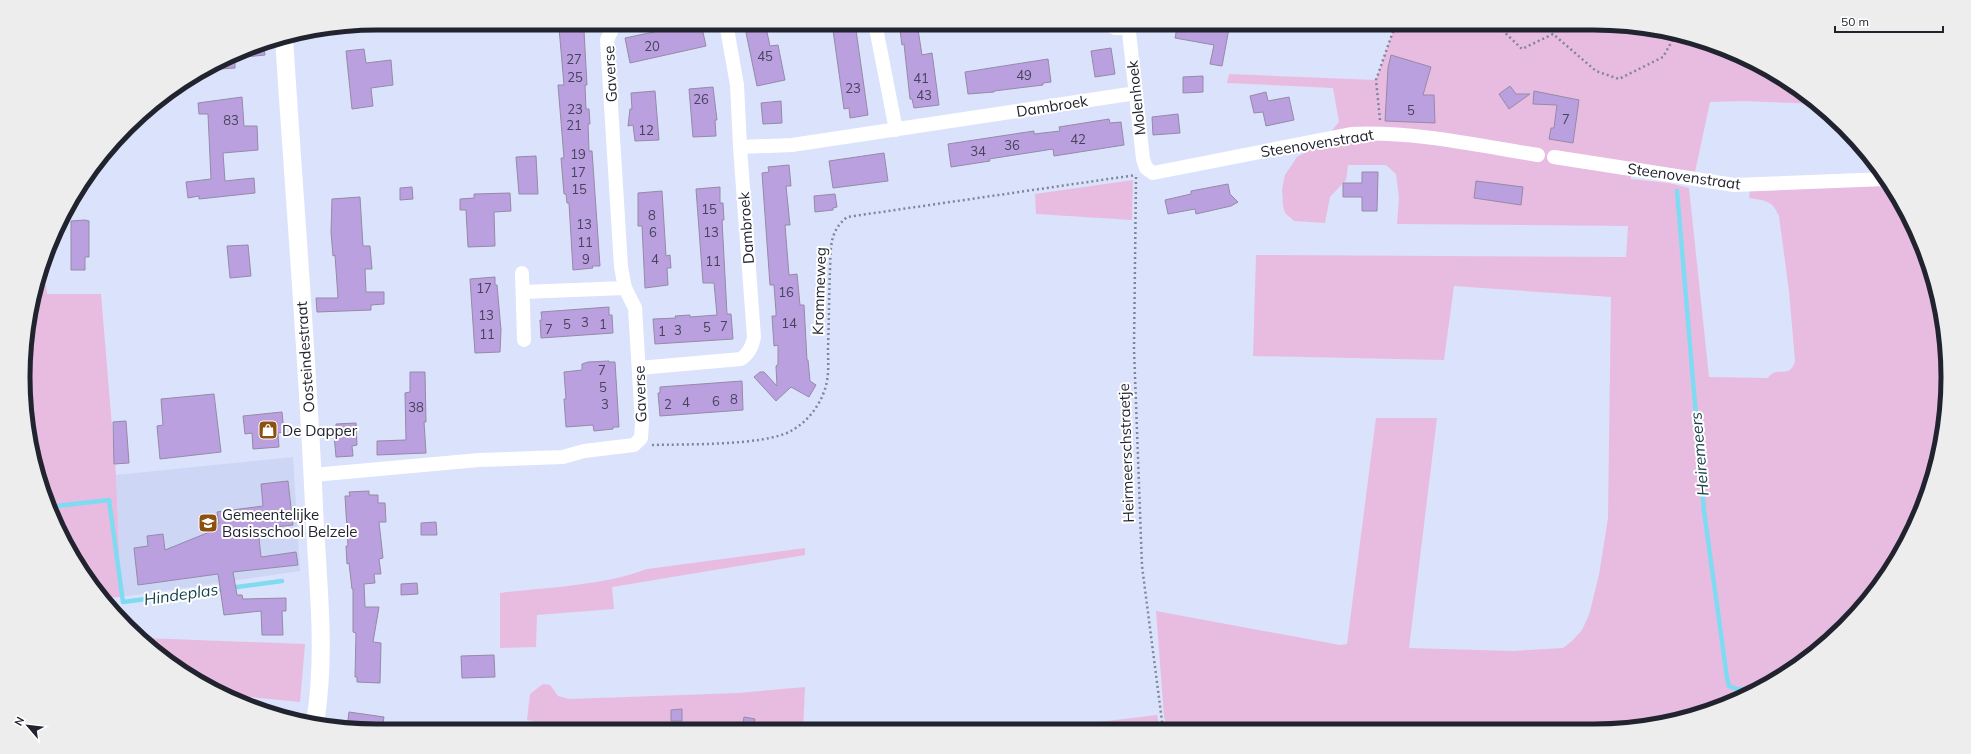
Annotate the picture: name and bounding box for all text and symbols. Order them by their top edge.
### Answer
scale bar [1835,8,1943,34]
text: 50 m [1841,14,1869,29]
house number: 20 [644,38,660,54]
street label: Gaverse [599,45,621,103]
house number: 45 [757,48,773,64]
house number: 27 [566,51,582,67]
street label: Molenhoek [1123,59,1149,136]
house number: 49 [1016,67,1032,83]
house number: 25 [567,69,583,85]
house number: 41 [913,70,929,86]
house number: 23 [845,80,861,96]
house number: 43 [916,87,932,103]
house number: 26 [693,91,709,107]
street label: Dambroek [1015,91,1089,121]
house number: 23 [567,101,583,117]
house number: 5 [1407,102,1415,118]
house number: 7 [1562,111,1570,127]
house number: 83 [223,112,239,128]
house number: 21 [566,117,582,133]
house number: 12 [638,122,654,138]
street label: Steenovenstraat [1259,125,1375,161]
house number: 42 [1070,131,1086,147]
house number: 36 [1004,137,1020,153]
house number: 34 [970,143,986,159]
house number: 19 [570,146,586,162]
street label: Steenovenstraat [1626,159,1742,193]
house number: 17 [570,164,586,180]
house number: 15 [571,181,587,197]
street label: Dambroek [734,191,758,265]
house number: 15 [701,201,717,217]
house number: 8 [648,207,656,223]
house number: 13 [576,216,592,232]
house number: 6 [649,224,657,240]
house number: 13 [703,224,719,240]
house number: 11 [577,234,593,250]
street label: Krommeweg [808,247,830,335]
house number: 9 [582,251,590,267]
house number: 4 [651,251,659,267]
house number: 11 [705,253,721,269]
house number: 17 [476,280,492,296]
house number: 16 [778,284,794,300]
street label: Oosteindestraat [292,301,318,413]
house number: 13 [478,307,494,323]
house number: 3 [581,314,589,330]
house number: 14 [781,315,797,331]
house number: 5 [563,316,571,332]
house number: 1 [599,316,607,332]
house number: 7 [720,318,728,334]
house number: 5 [703,319,711,335]
house number: 7 [545,321,553,337]
house number: 3 [674,322,682,338]
house number: 1 [658,323,666,339]
house number: 11 [479,326,495,342]
house number: 7 [598,362,606,378]
street label: Gaverse [630,365,650,423]
house number: 5 [599,379,607,395]
street label: Heirmeerschstraetje [1114,383,1138,523]
house number: 8 [730,391,738,407]
house number: 6 [712,393,720,409]
house number: 4 [682,394,690,410]
house number: 3 [601,396,609,412]
house number: 2 [664,396,672,412]
house number: 38 [408,399,424,415]
water label: Heiremeers [1685,411,1713,497]
shop icon: De Dapper [257,419,279,441]
place label: De Dapper [282,421,358,440]
place label: Gemeentelijke Basisschool Belzele [222,505,357,541]
school or university icon: Gemeentelijke Basisschool Belzele [197,512,219,534]
water label: Hindeplas [143,579,219,609]
north arrow [8,706,48,746]
text: N [11,714,27,728]

